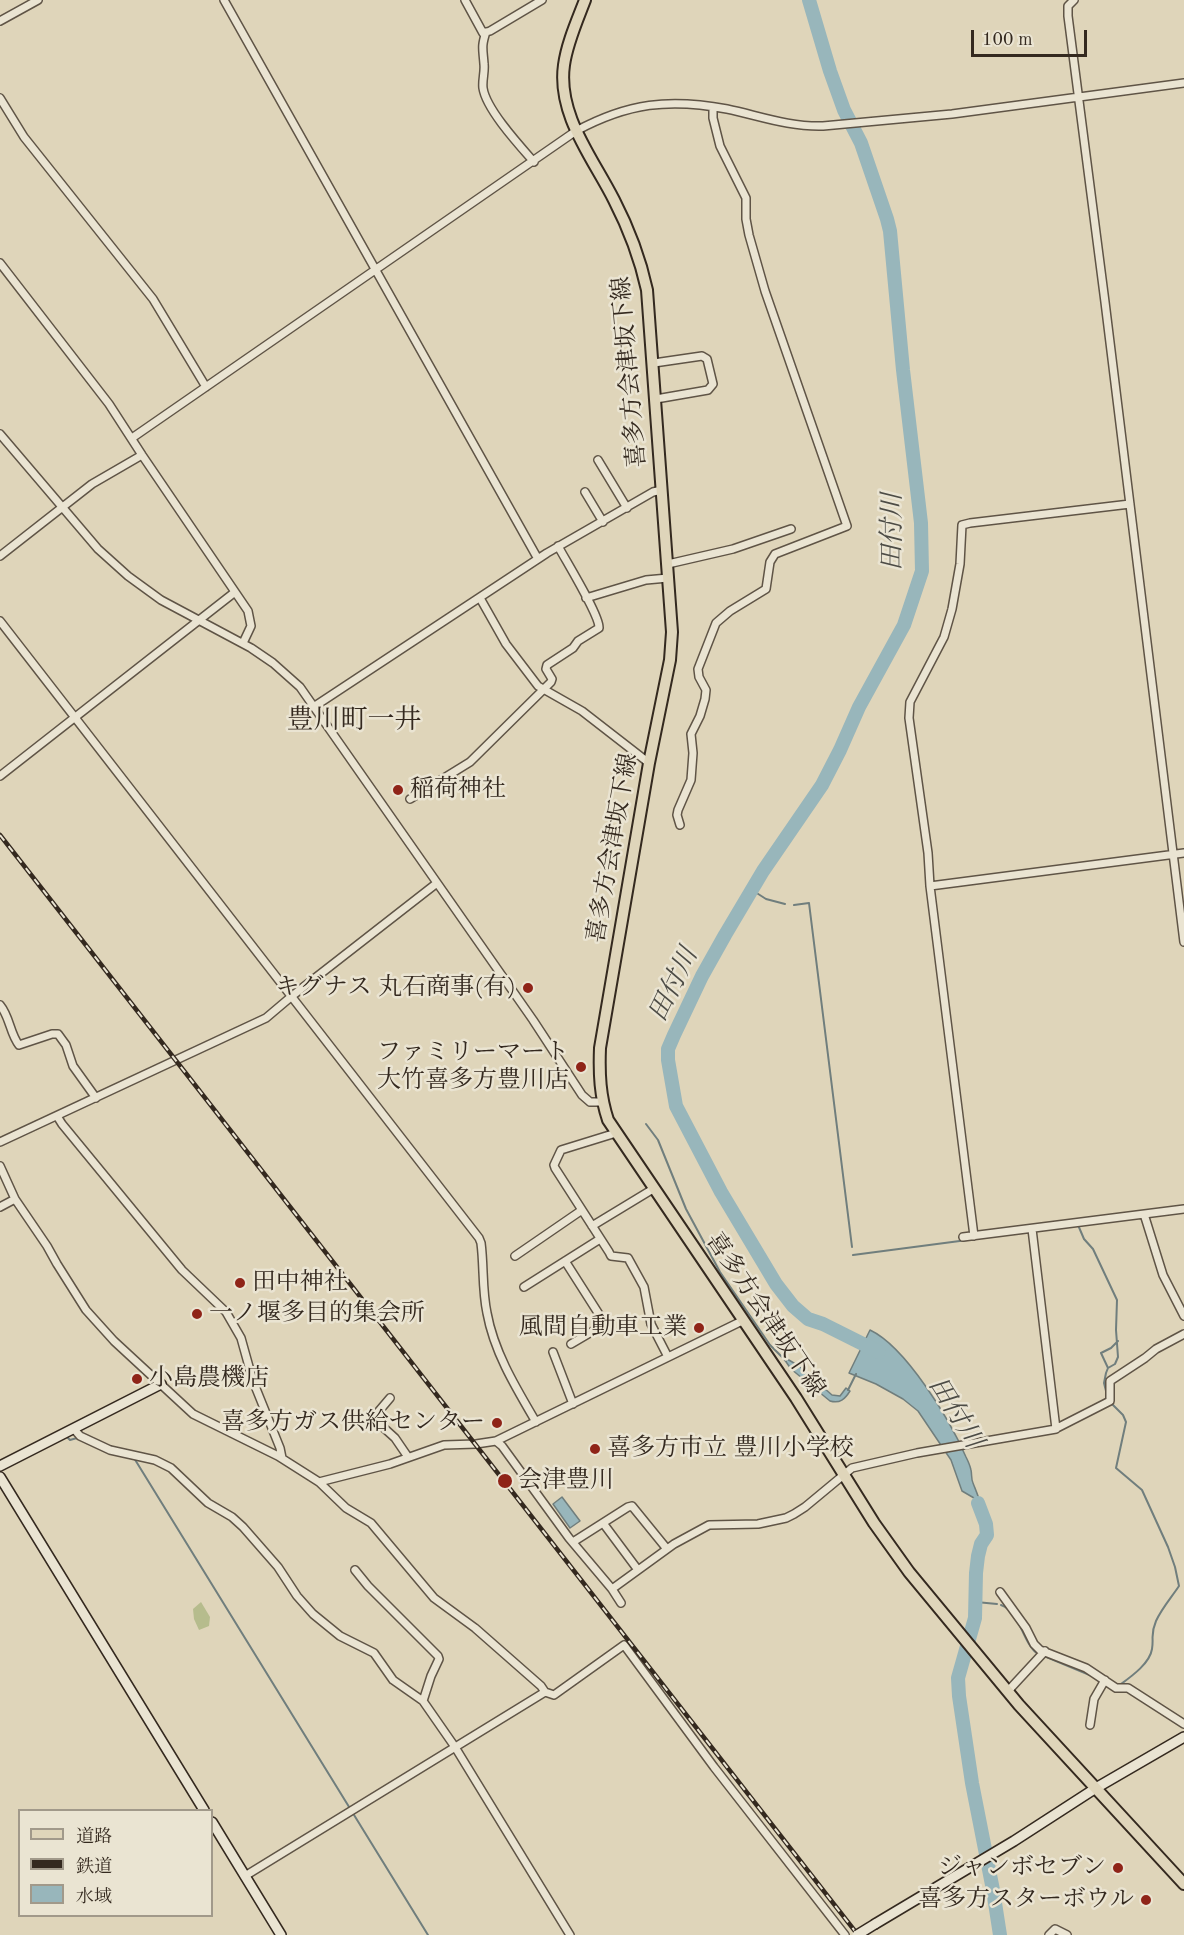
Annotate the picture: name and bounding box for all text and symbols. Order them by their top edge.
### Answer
scale bar [974,18,1090,56]
text: 100 m [982,31,1033,49]
street label: 喜多方会津坂下線 [607,275,653,469]
water label: 田付川 [877,493,909,571]
district label: 豊川町一井 [287,705,421,737]
street label: 喜多方会津坂下線 [582,751,644,945]
place label: 稲荷神社 [410,776,506,804]
marker: 稲荷神社 [391,783,405,797]
water label: 田付川 [643,943,705,1027]
place label: キグナス 丸石商事(有) [276,974,516,1002]
marker: キグナス 丸石商事(有) [521,981,535,995]
place label: ファミリーマート 大竹喜多方豊川店 [377,1039,569,1095]
marker: ファミリーマート 大竹喜多方豊川店 [574,1060,588,1074]
street label: 喜多方会津坂下線 [699,1227,831,1403]
place label: 田中神社 [252,1269,348,1297]
marker: 田中神社 [233,1276,247,1290]
place label: 一ノ堰多目的集会所 [209,1300,425,1328]
marker: 一ノ堰多目的集会所 [190,1307,204,1321]
place label: 風間自動車工業 [519,1314,687,1342]
marker: 風間自動車工業 [692,1321,706,1335]
place label: 小島農機店 [149,1365,269,1393]
marker: 小島農機店 [130,1372,144,1386]
water label: 田付川 [921,1372,989,1454]
place label: 喜多方ガス供給センター [221,1409,485,1437]
marker: 喜多方ガス供給センター [490,1416,504,1430]
place label: 喜多方市立 豊川小学校 [607,1435,854,1463]
marker: 喜多方市立 豊川小学校 [588,1442,602,1456]
place label: 会津豊川 [518,1467,614,1495]
marker: 会津豊川 [496,1472,514,1490]
legend [18,1809,213,1917]
text: 道路 [76,1828,112,1846]
place label: ジャンボセブン [938,1854,1106,1882]
text: 鉄道 [76,1858,112,1876]
marker: ジャンボセブン [1111,1861,1125,1875]
place label: 喜多方スターボウル [918,1886,1134,1914]
text: 水域 [76,1888,112,1906]
marker: 喜多方スターボウル [1139,1893,1153,1907]

